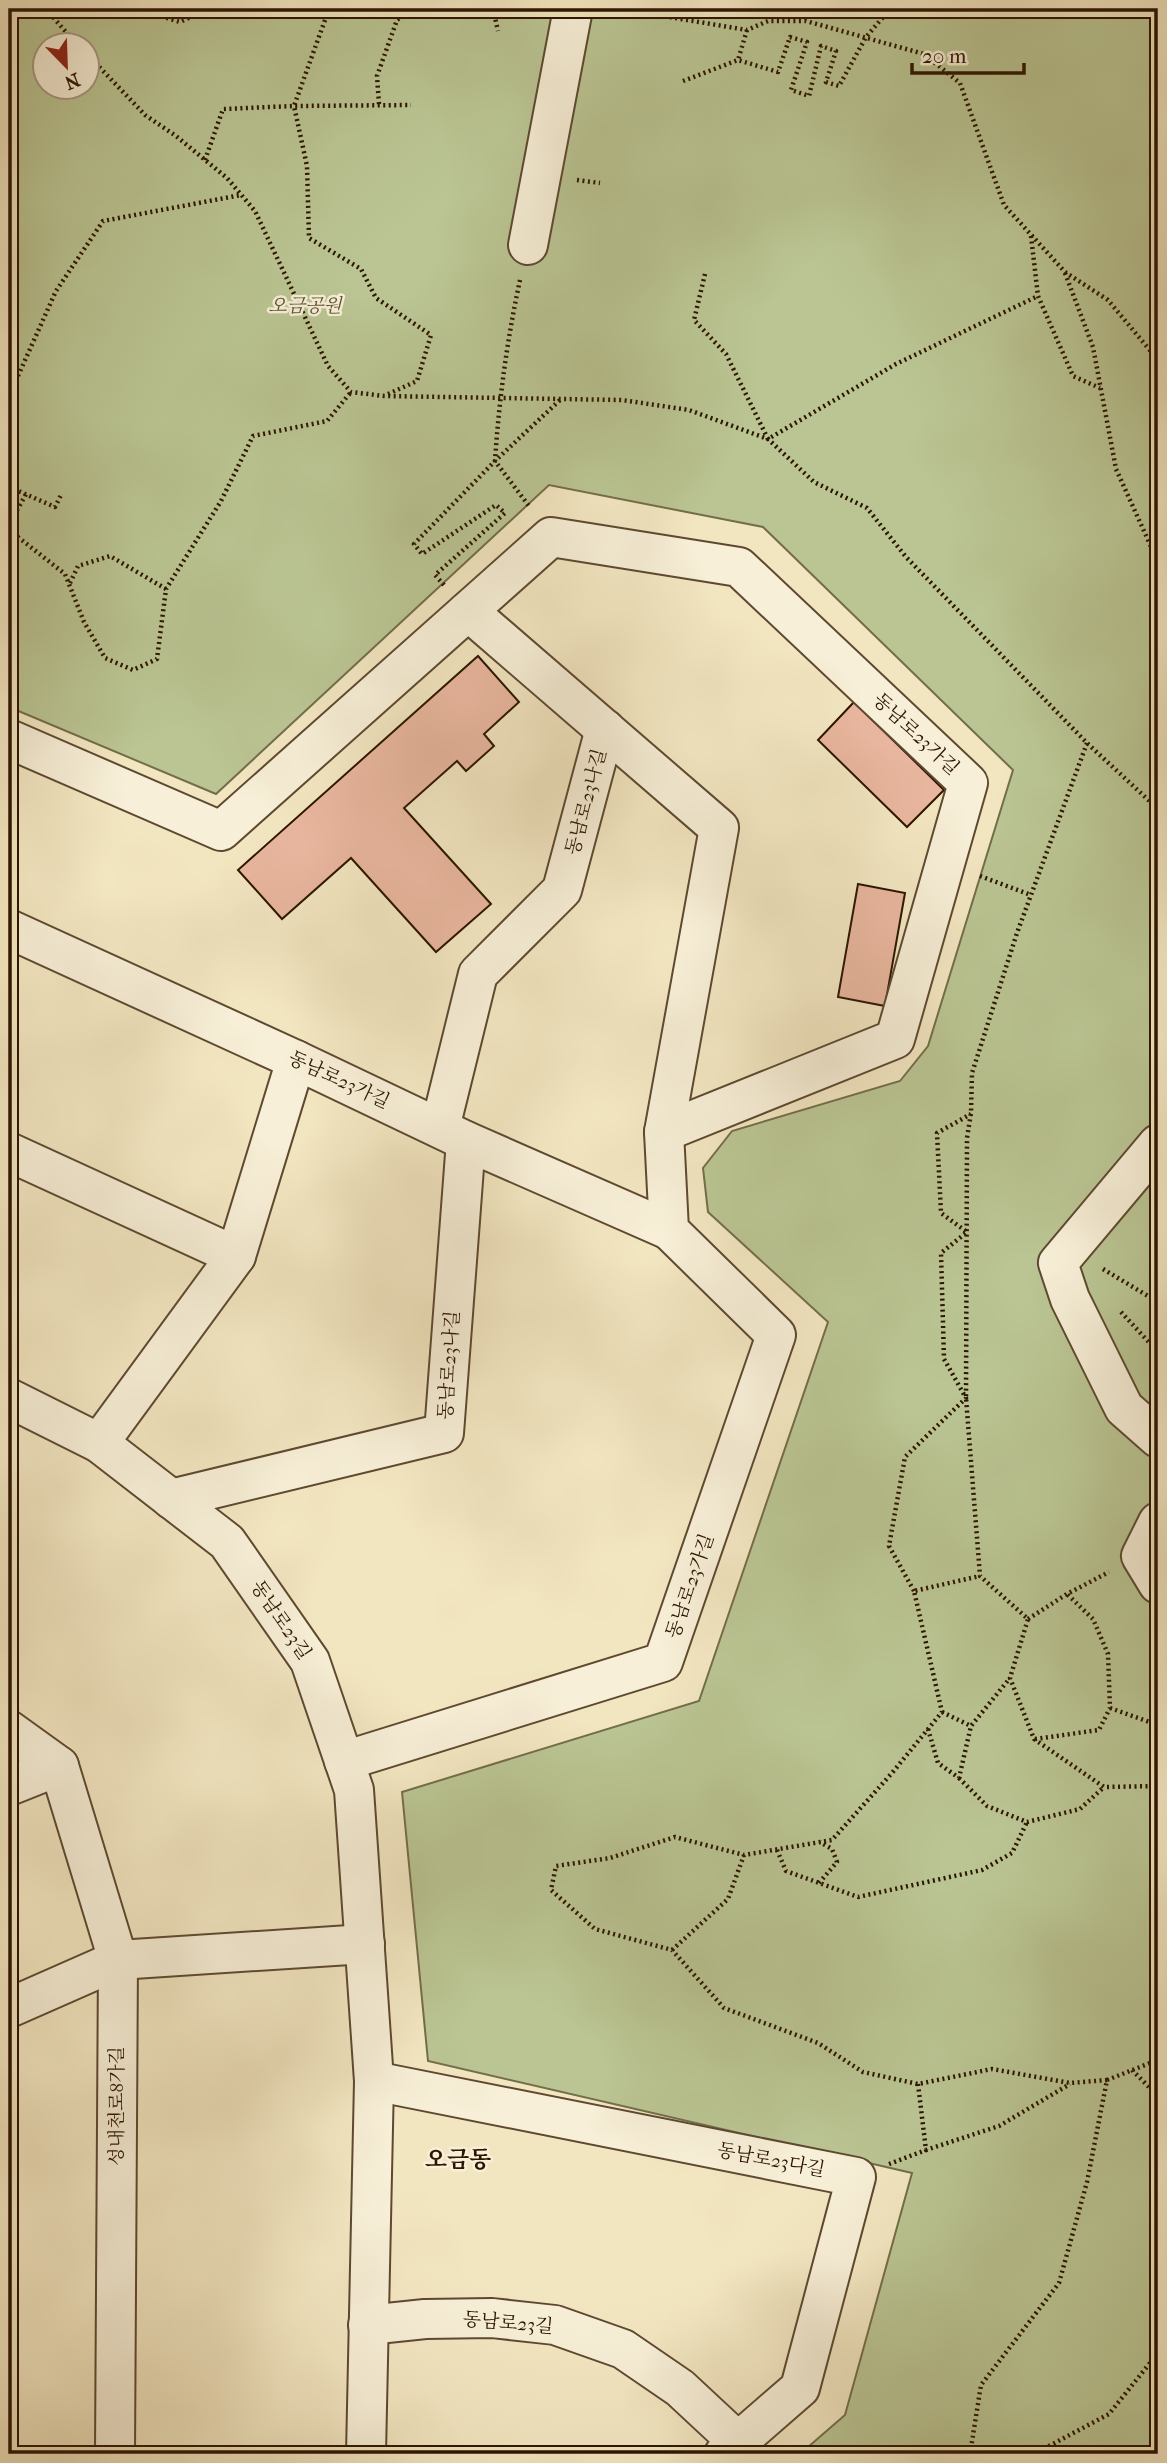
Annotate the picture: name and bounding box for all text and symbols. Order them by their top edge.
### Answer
north arrow [32,32,102,102]
scale bar [912,32,1024,76]
text: 20 m [922,44,967,68]
text: N [61,68,83,94]
park label: 오금공원 [268,295,343,317]
street label: 동남로23가길 [869,689,963,779]
street label: 동남로23나길 [561,746,611,858]
street label: 동남로23가길 [285,1047,393,1113]
street label: 동남로23나길 [434,1310,464,1420]
street label: 동남로23가길 [662,1531,718,1641]
street label: 동남로23길 [246,1576,316,1664]
street label: 성내천로8가길 [106,2046,128,2166]
street label: 동남로23다길 [715,2139,827,2181]
district label: 오금동 [425,2146,491,2173]
street label: 동남로23길 [462,2308,554,2338]

